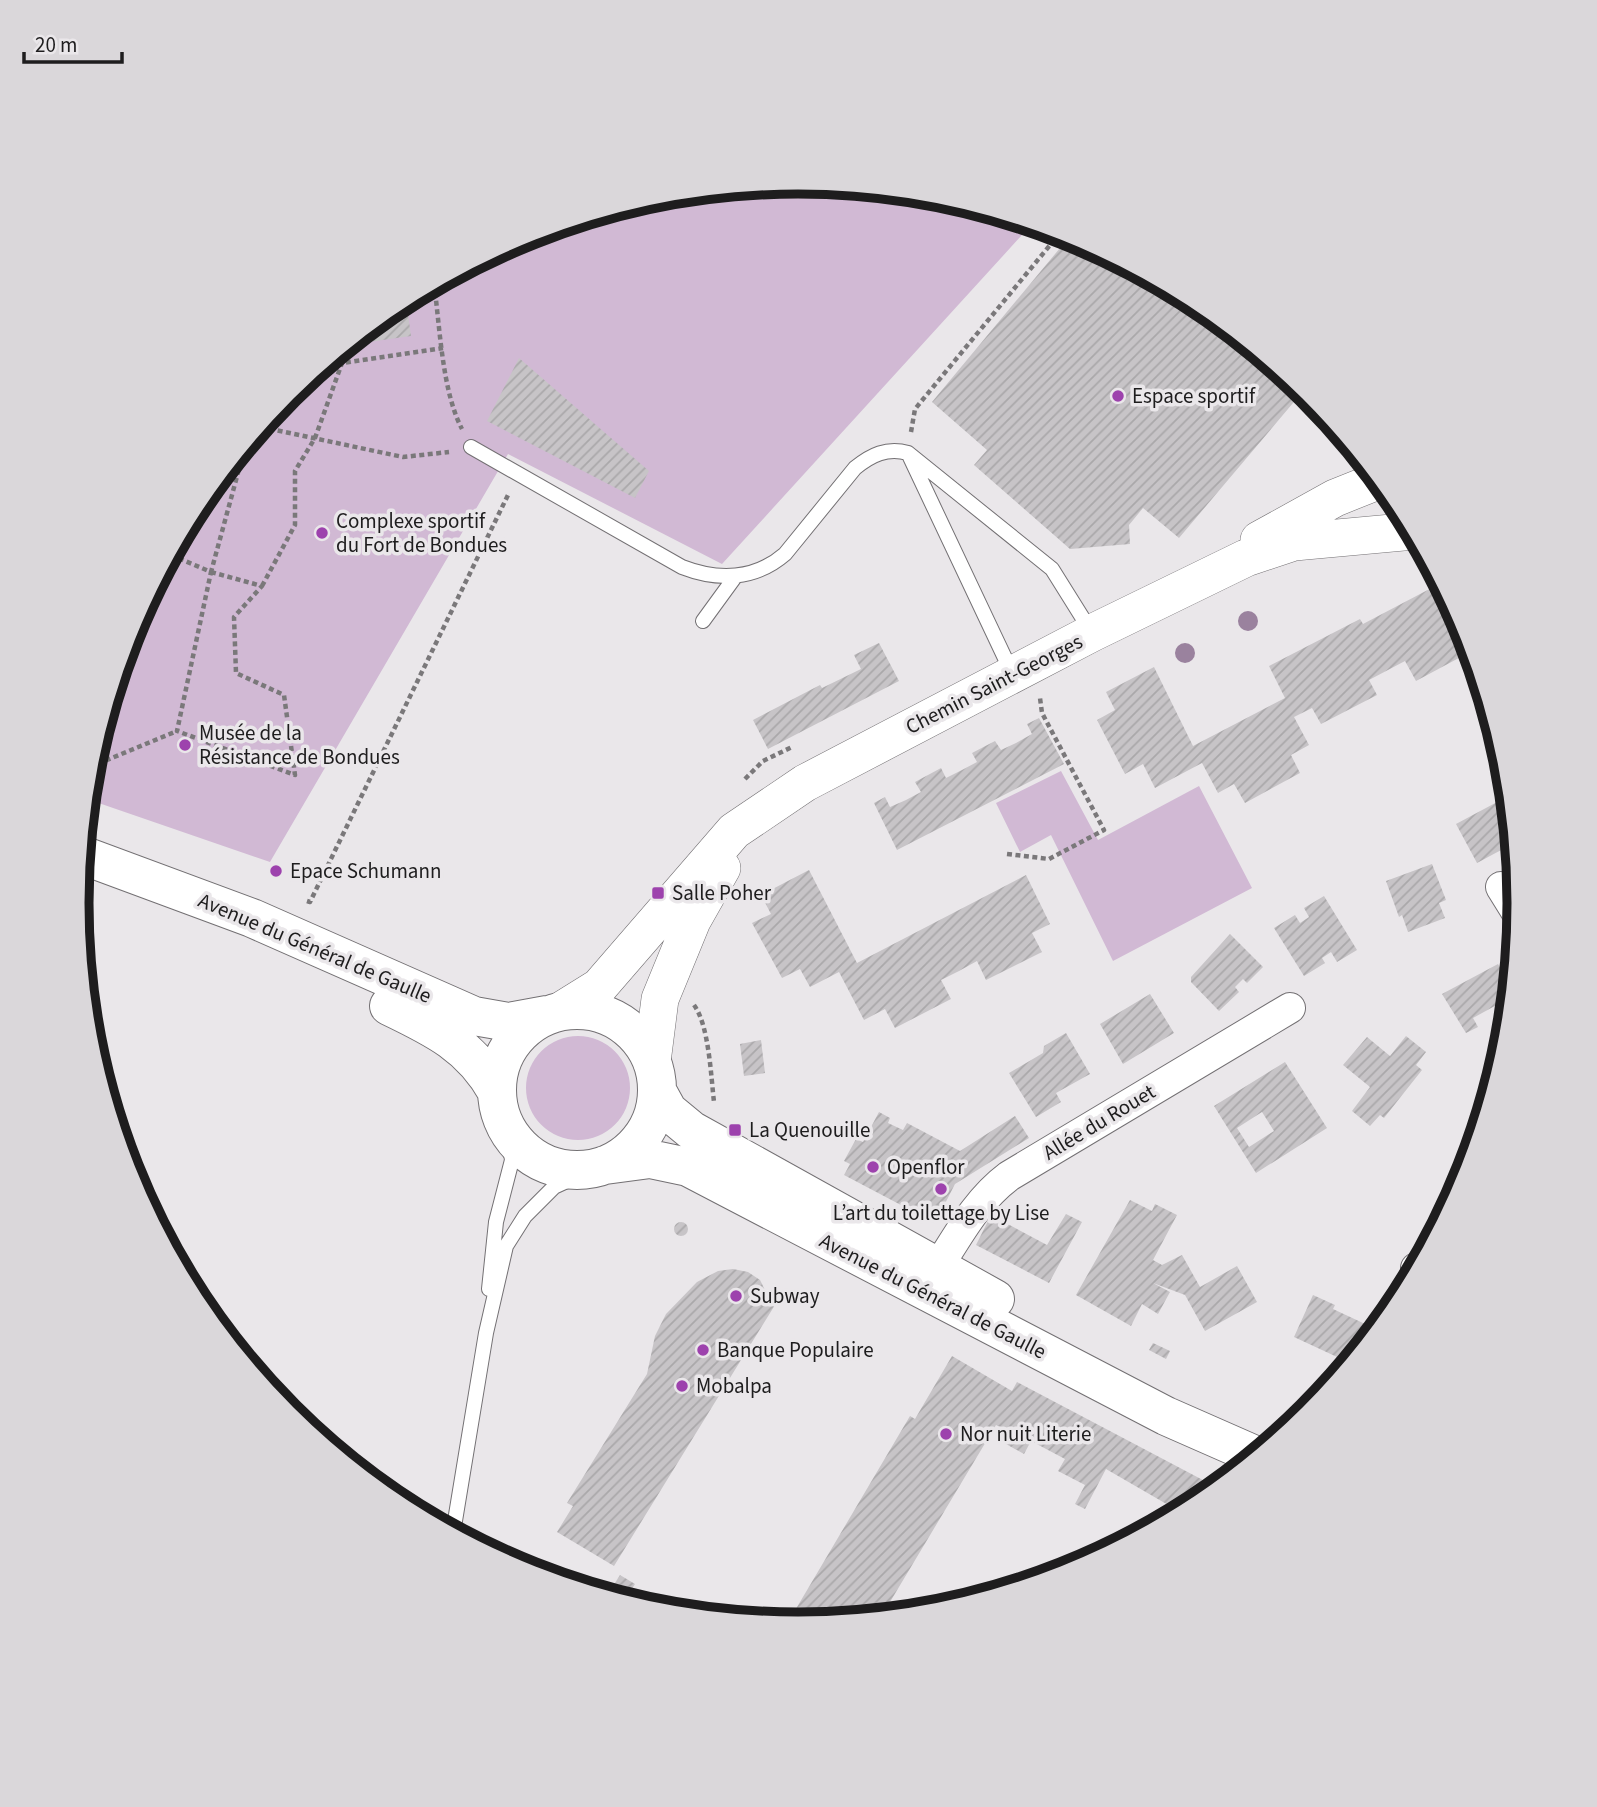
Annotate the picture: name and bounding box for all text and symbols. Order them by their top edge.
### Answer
scale bar [24,21,122,65]
text: 20 m [35,30,77,60]
place label: Espace sportif [1132,381,1256,411]
marker: Espace sportif [1110,388,1126,404]
place label: Complexe sportif du Fort de Bondues [336,506,507,560]
marker: Complexe sportif du Fort de Bondues [314,525,330,541]
street label: Chemin Saint-Georges [900,626,1088,742]
place label: Musée de la Résistance de Bondues [199,718,400,772]
marker: Musée de la Résistance de Bondues [177,737,193,753]
place label: Epace Schumann [290,856,441,886]
marker: Epace Schumann [268,863,284,879]
place label: Salle Poher [672,878,772,908]
street label: Avenue du Général de Gaulle [194,885,436,1011]
marker: Salle Poher [650,885,666,901]
street label: Allée du Rouet [1037,1077,1161,1167]
place label: La Quenouille [749,1115,870,1145]
marker: La Quenouille [727,1122,743,1138]
place label: Openflor [887,1152,965,1182]
marker: Openflor [865,1159,881,1175]
marker: L’art du toilettage by Lise [933,1181,949,1197]
place label: L’art du toilettage by Lise [833,1198,1049,1228]
street label: Avenue du Général de Gaulle [814,1226,1052,1366]
place label: Subway [750,1281,820,1311]
marker: Subway [728,1288,744,1304]
place label: Banque Populaire [717,1335,874,1365]
marker: Banque Populaire [695,1342,711,1358]
place label: Mobalpa [696,1371,772,1401]
marker: Mobalpa [674,1378,690,1394]
place label: Nor nuit Literie [960,1419,1091,1449]
marker: Nor nuit Literie [938,1426,954,1442]

